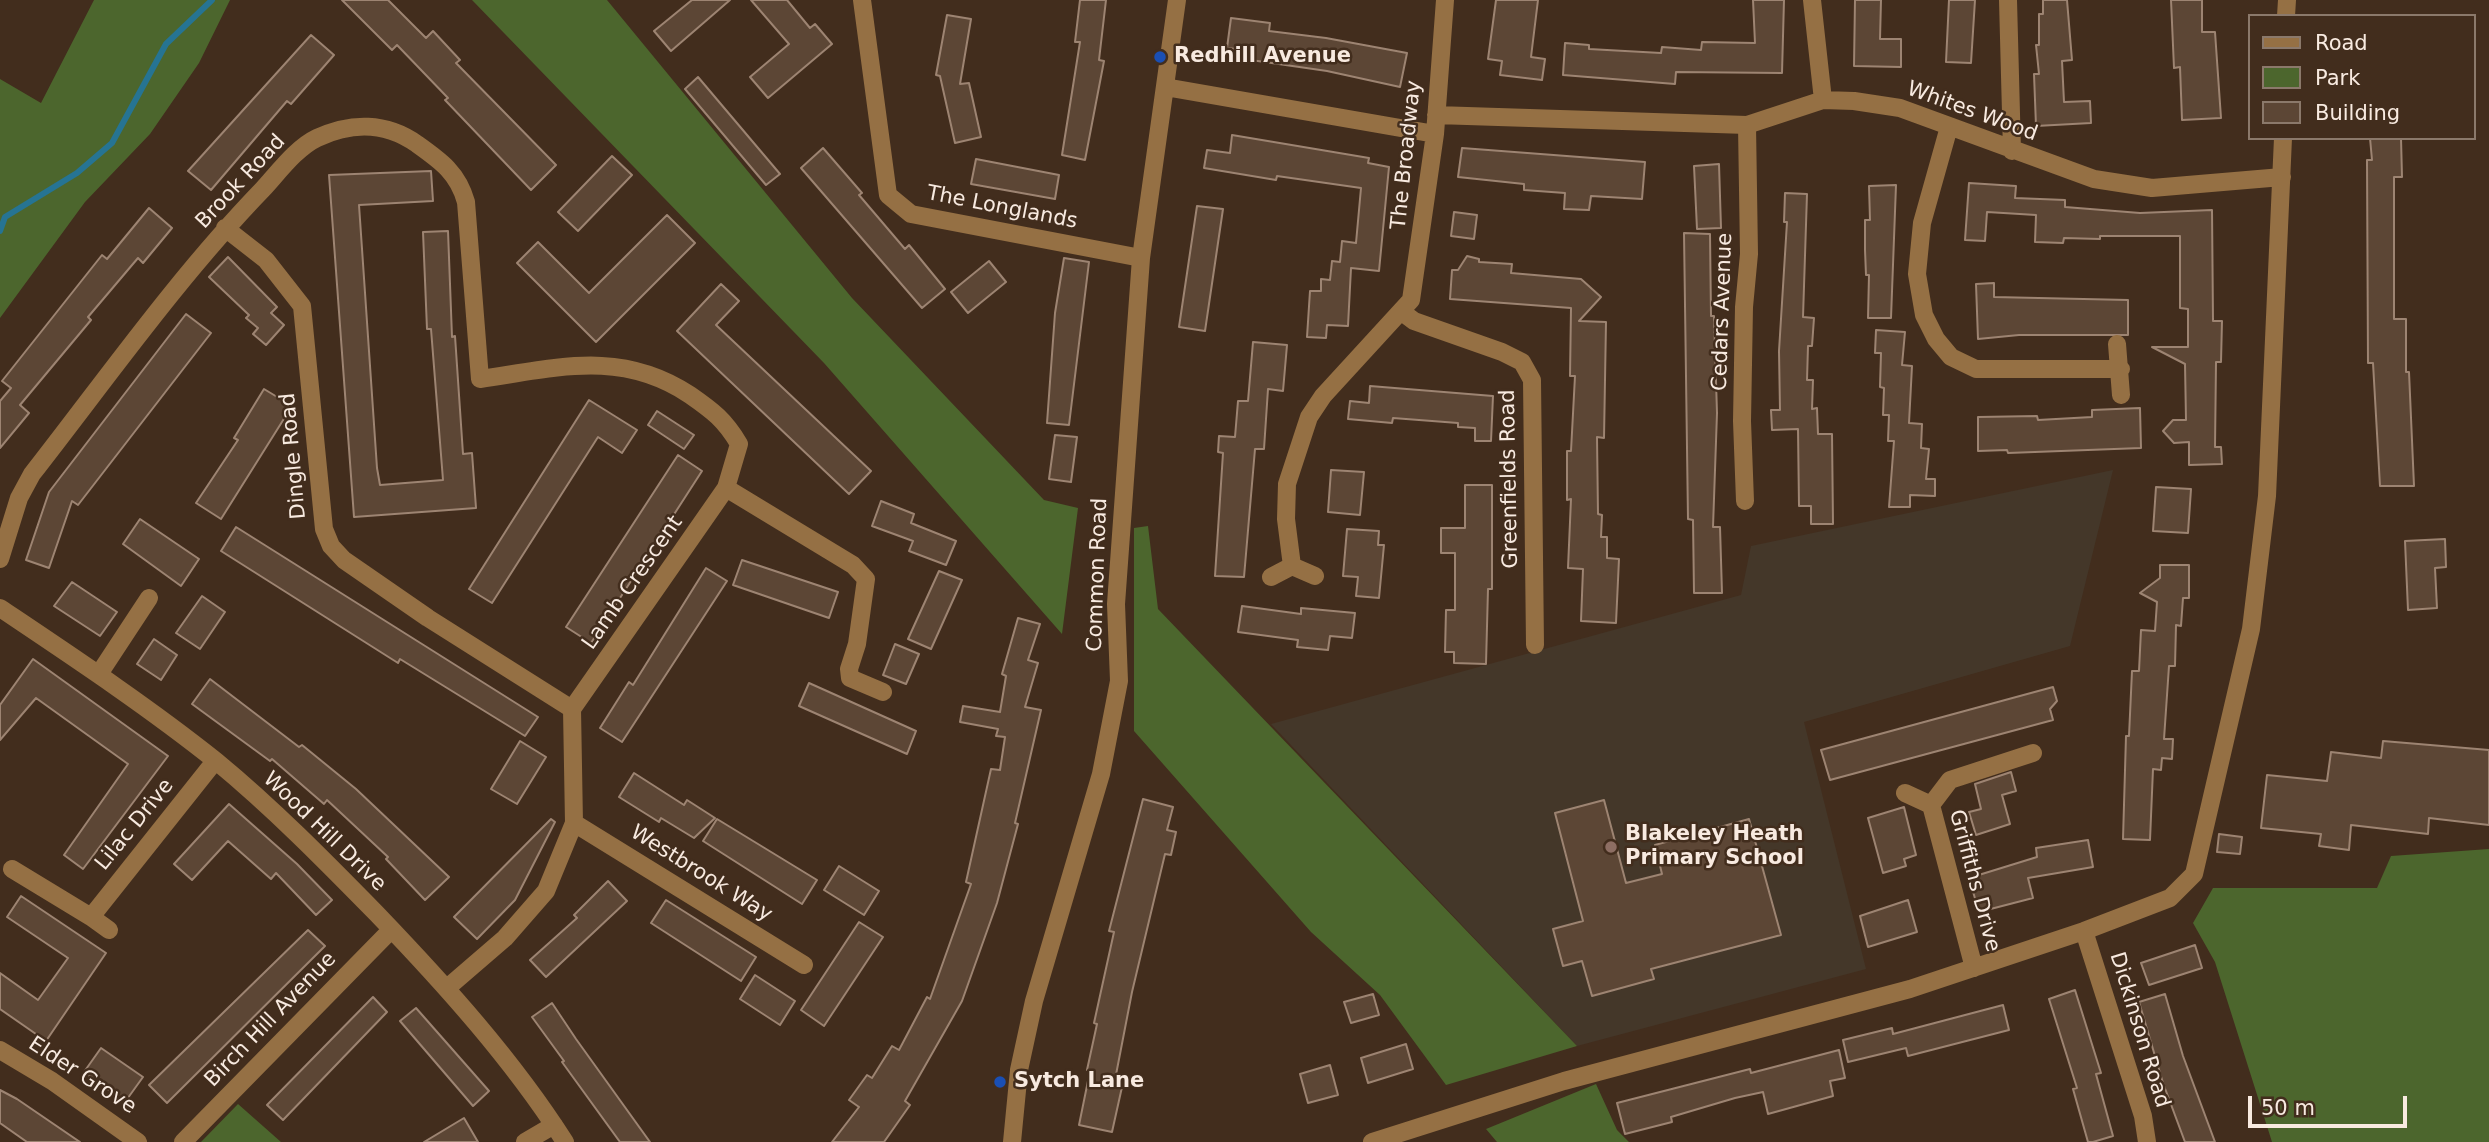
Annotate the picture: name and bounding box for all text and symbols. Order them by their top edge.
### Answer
legend [2248,14,2475,140]
text: Road [2315,31,2368,55]
place label: Redhill Avenue [1174,44,1351,70]
marker: Redhill Avenue [1152,49,1168,65]
text: Park [2315,66,2360,90]
street label: Whites Wood [1903,77,2041,147]
street label: The Broadway [1387,79,1427,231]
text: Building [2315,101,2400,125]
street label: Brook Road [191,130,291,234]
street label: The Longlands [925,181,1079,235]
street label: Cedars Avenue [1708,233,1738,391]
street label: Greenfields Road [1496,389,1524,569]
street label: Dingle Road [276,392,312,520]
street label: Common Road [1083,498,1113,652]
street label: Lamb Crescent [577,511,689,655]
street label: Wood Hill Drive [257,767,391,897]
street label: Lilac Drive [90,774,180,876]
street label: Griffiths Drive [1943,807,2005,955]
street label: Westbrook Way [625,820,777,928]
place label: Blakeley Heath Primary School [1625,822,1804,872]
marker: Blakeley Heath Primary School [1603,839,1619,855]
street label: Birch Hill Avenue [200,947,342,1093]
street label: Dickinson Road [2103,949,2175,1111]
street label: Elder Grove [23,1032,141,1120]
place label: Sytch Lane [1014,1069,1144,1095]
marker: Sytch Lane [992,1074,1008,1090]
scale bar [2251,1082,2410,1126]
text: 50 m [2261,1096,2315,1120]

